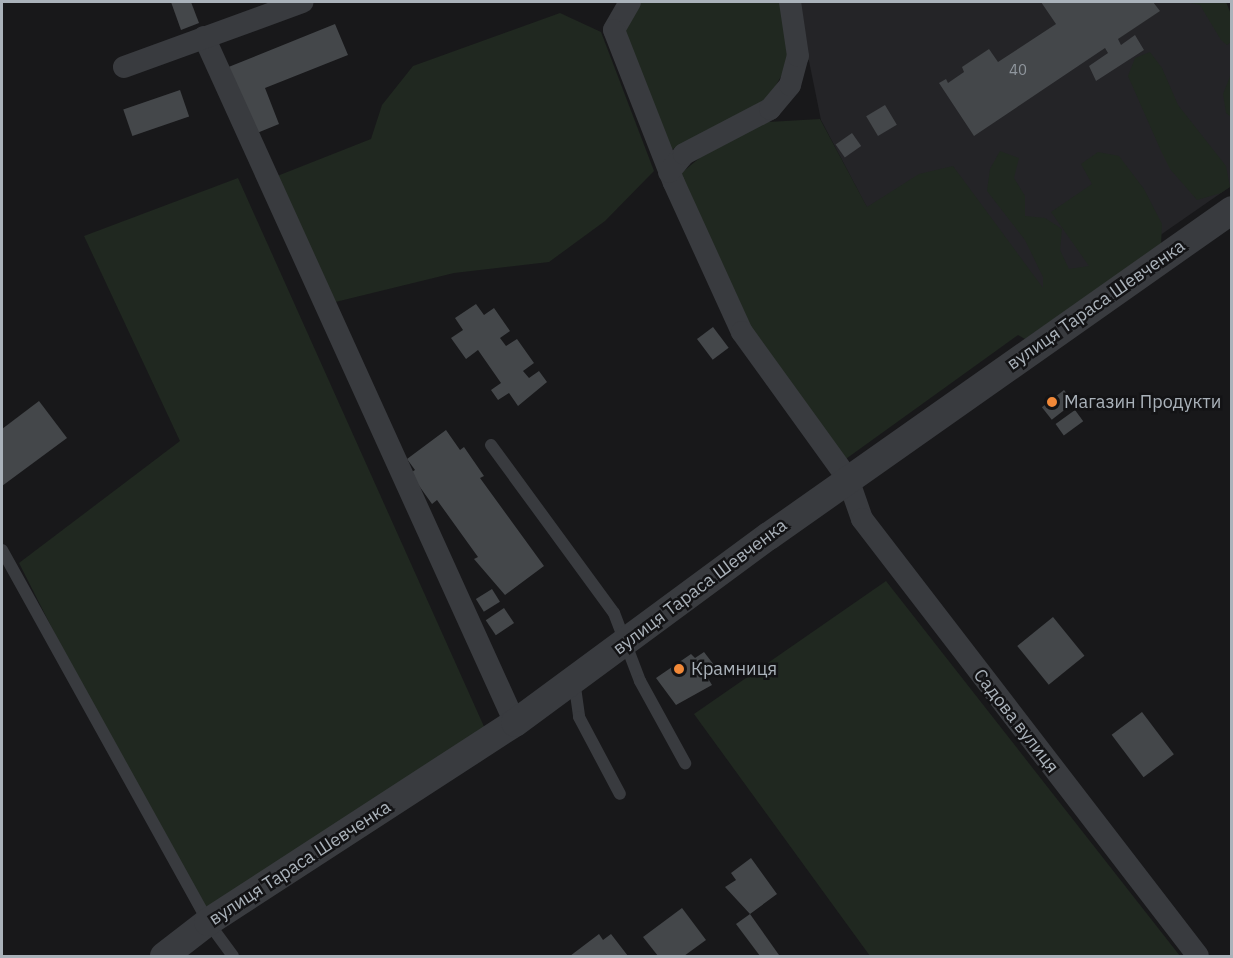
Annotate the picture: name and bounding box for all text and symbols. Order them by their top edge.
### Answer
house number: 40 [1009,61,1027,79]
street label: вулиця Тараса Шевченка [1003,235,1189,375]
place label: Магазин Продукти [1064,391,1221,413]
marker: Магазин Продукти [1045,395,1059,409]
street label: вулиця Тараса Шевченка [609,515,791,659]
place label: Крамниця [691,658,777,680]
marker: Крамниця [672,662,686,676]
street label: Садова вулиця [969,665,1063,777]
street label: вулиця Тараса Шевченка [205,796,395,930]

